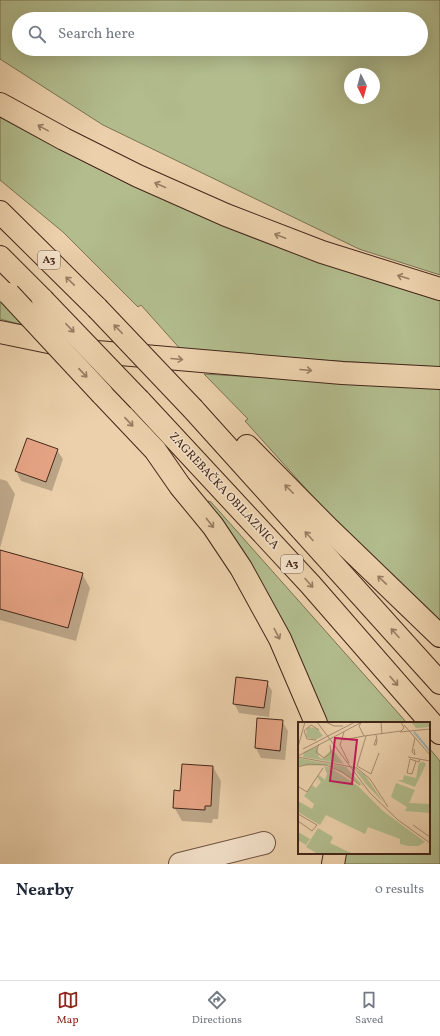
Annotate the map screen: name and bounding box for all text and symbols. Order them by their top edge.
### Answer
search box [12,12,428,56]
icon: search [26,23,48,45]
text: Search here [58,24,135,45]
north arrow [344,68,380,104]
one-way arrow [38,123,50,131]
one-way arrow [154,181,166,189]
one-way arrow [274,231,286,239]
road number: A3 [38,251,60,269]
one-way arrow [396,273,409,280]
one-way arrow [65,276,75,286]
one-way arrow [65,323,75,333]
one-way arrow [114,325,123,335]
one-way arrow [170,355,183,362]
one-way arrow [299,366,312,373]
one-way arrow [79,368,88,378]
one-way arrow [124,417,134,427]
street label: ZAGREBAČKA OBILAZNICA [165,428,284,553]
one-way arrow [284,484,294,494]
one-way arrow [206,518,215,529]
one-way arrow [304,531,313,541]
road number: A3 [281,555,303,573]
one-way arrow [377,575,387,585]
one-way arrow [304,577,313,588]
one-way arrow [391,627,400,638]
one-way arrow [274,628,282,640]
one-way arrow [389,675,398,686]
inset map [298,722,430,854]
text: Nearby [16,879,74,902]
text: 0 results [375,881,424,899]
tab: Map [57,989,79,1028]
tab: Directions [192,989,242,1028]
tab: Saved [355,989,383,1028]

